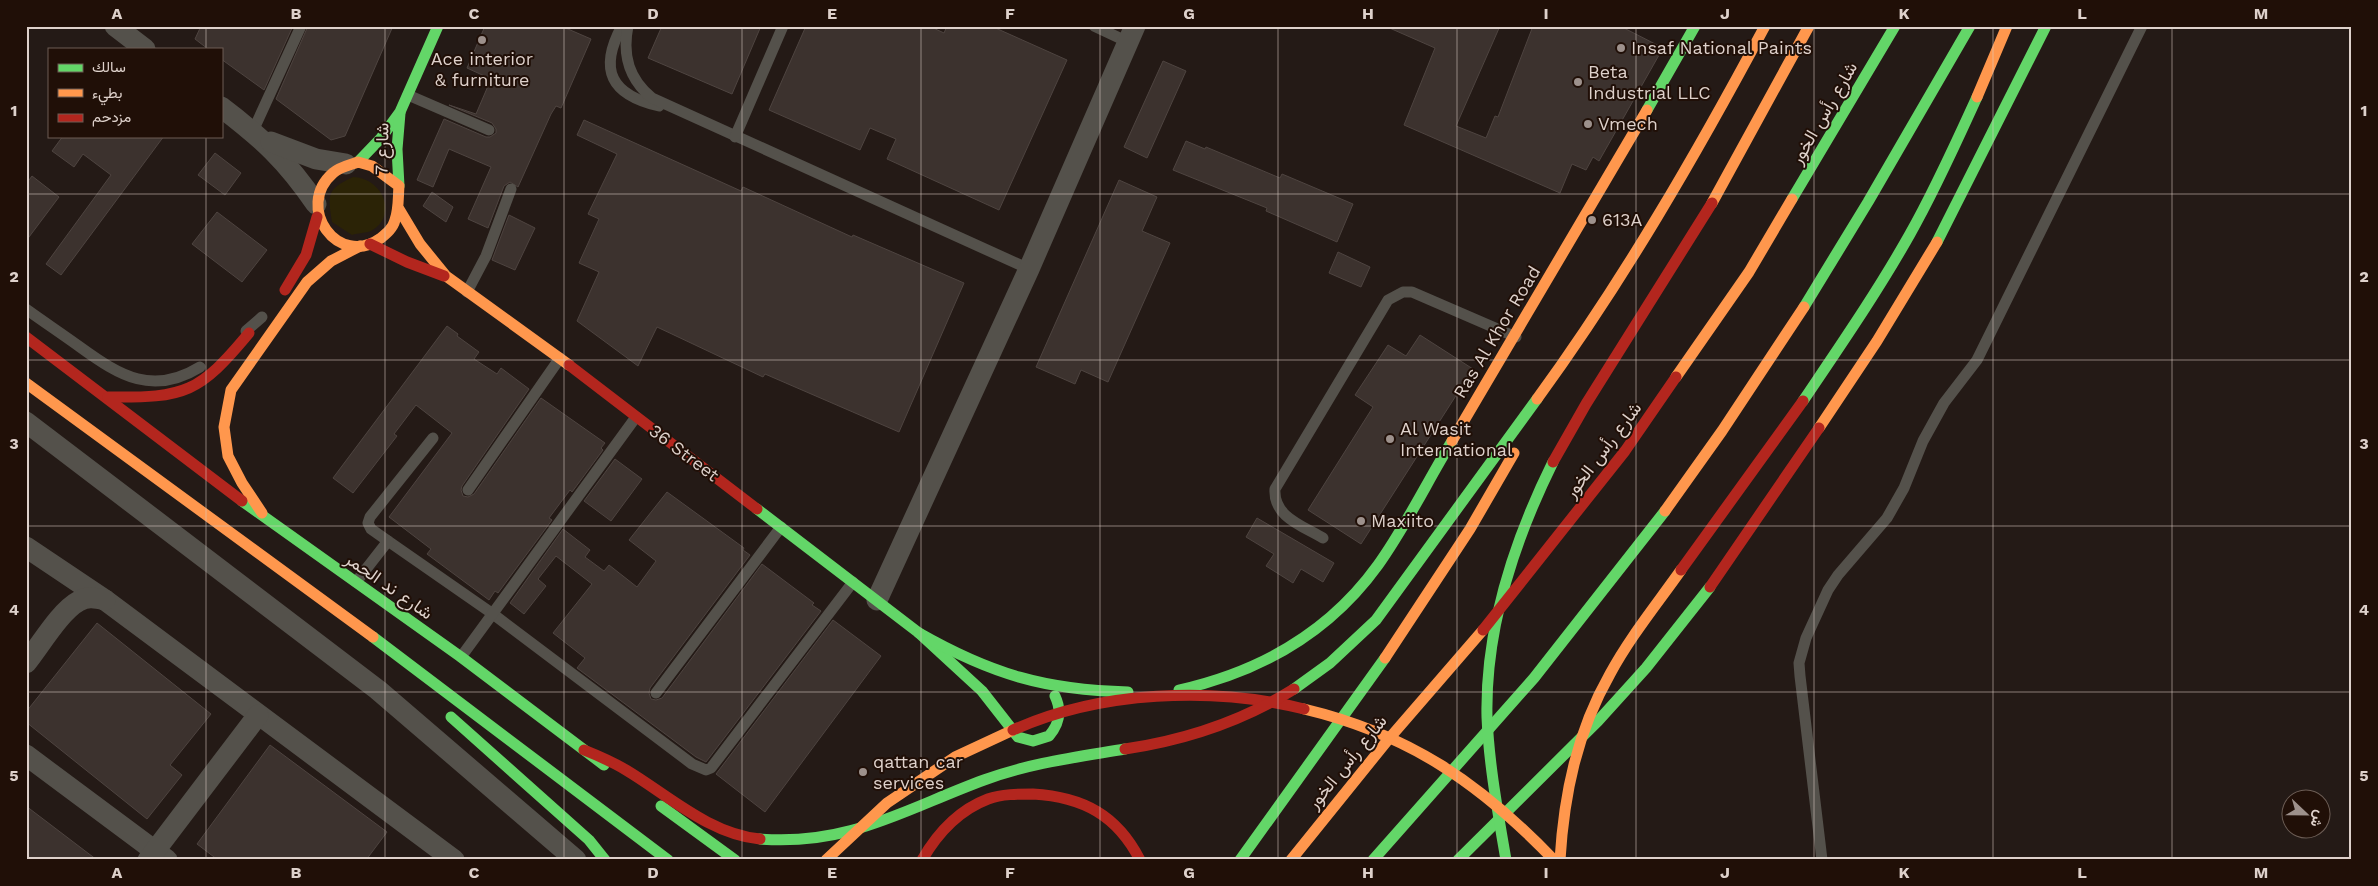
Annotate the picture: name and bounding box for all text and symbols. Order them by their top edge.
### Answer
text: A [112,4,123,23]
text: B [291,4,302,23]
text: C [469,4,480,23]
text: D [647,4,659,23]
text: E [827,4,837,23]
text: F [1005,4,1015,23]
text: G [1183,4,1195,23]
text: H [1362,4,1374,23]
text: I [1543,4,1549,23]
text: J [1720,4,1730,23]
text: K [1898,4,1910,23]
text: L [2077,4,2087,23]
text: M [2254,4,2268,23]
marker: Ace interior & furniture [476,34,488,46]
place label: Insaf National Paints [1631,37,1812,58]
marker: Insaf National Paints [1615,42,1627,54]
legend [48,48,222,138]
place label: Ace interior & furniture [431,48,533,90]
text: سالك [92,58,126,76]
street label: شارع رأس الخور [1785,58,1863,170]
place label: Beta Industrial LLC [1588,61,1711,103]
marker: Beta Industrial LLC [1572,76,1584,88]
text: بطيء [92,84,122,106]
text: 1 [11,101,17,120]
text: 1 [2361,101,2367,120]
text: مزدحم [92,108,131,127]
place label: Vmech [1598,113,1658,134]
marker: Vmech [1582,118,1594,130]
street label: شارع 7 [371,123,394,175]
place label: 613A [1602,209,1642,230]
marker: 613A [1586,214,1598,226]
street label: Ras Al Khor Road [1449,262,1544,402]
text: 2 [9,267,19,286]
text: 2 [2359,267,2369,286]
street label: شارع رأس الخور [1559,398,1647,504]
place label: Al Wasit International [1400,418,1513,460]
street label: 36 Street [645,420,724,486]
marker: Al Wasit International [1384,433,1396,445]
text: 3 [9,434,19,453]
text: 3 [2359,434,2369,453]
place label: Maxiito [1371,510,1434,531]
marker: Maxiito [1355,515,1367,527]
street label: شارع ند الحمر [339,547,437,625]
text: 4 [9,600,19,619]
text: 4 [2359,600,2369,619]
street label: شارع رأس الخور [1302,711,1392,815]
place label: qattan car services [873,751,963,793]
text: 5 [9,766,19,785]
marker: qattan car services [857,766,869,778]
text: 5 [2359,766,2369,785]
north arrow [2280,788,2330,838]
text: ش [2306,808,2329,830]
text: A [112,863,123,882]
text: B [291,863,302,882]
text: C [469,863,480,882]
text: D [647,863,659,882]
text: E [827,863,837,882]
text: F [1005,863,1015,882]
text: G [1183,863,1195,882]
text: H [1362,863,1374,882]
text: I [1543,863,1549,882]
text: J [1720,863,1730,882]
text: K [1898,863,1910,882]
text: L [2077,863,2087,882]
text: M [2254,863,2268,882]

